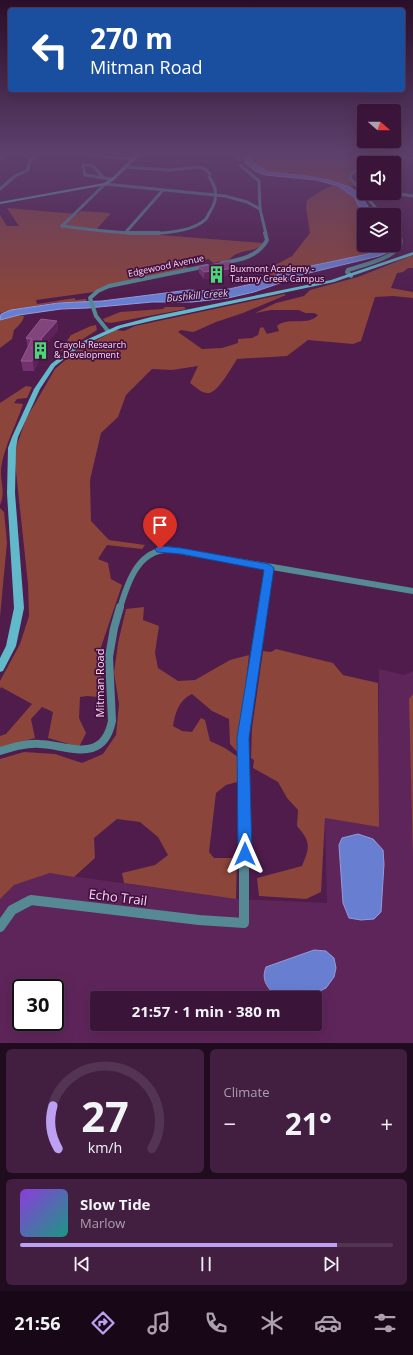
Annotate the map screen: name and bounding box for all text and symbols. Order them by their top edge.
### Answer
text: 270 m [90,19,173,57]
icon: left [24,24,76,76]
text: Mitman Road [90,55,202,79]
north arrow [357,104,401,148]
map controls [357,104,401,252]
button: sound [357,156,401,200]
button: layers [357,208,401,252]
street label: Edgewood Avenue [127,251,205,280]
place label: Buxmont Academy - Tatamy Creek Campus [230,262,324,285]
building icon: Buxmont Academy - Tatamy Creek Campus [207,264,227,284]
water label: Bushkill Creek [166,285,229,305]
place label: Crayola Research & Development [54,338,126,361]
building icon: Crayola Research & Development [31,340,51,360]
pin [143,508,177,549]
icon: arrive [149,514,171,536]
street label: Mitman Road [92,649,107,717]
position arrow [224,833,266,875]
street label: Echo Trail [88,884,148,910]
speed limit sign: 30 [12,979,64,1031]
text: 21:57 · 1 min · 380 m [132,1001,280,1021]
text: Climate [224,1083,269,1101]
text: 27 [81,1088,129,1144]
text: 21° [285,1103,332,1144]
text: − [224,1108,236,1138]
text: + [380,1108,393,1138]
text: km/h [87,1138,122,1157]
text: Slow Tide [80,1194,150,1214]
text: Marlow [80,1214,125,1232]
icon: previous [71,1253,93,1275]
icon: pause [195,1253,217,1275]
icon: next [320,1253,342,1275]
icon: directions [89,1309,117,1337]
icon: music [145,1309,173,1337]
icon: phone [202,1309,230,1337]
icon: climate [258,1309,286,1337]
icon: car [314,1309,342,1337]
icon: filters [371,1309,399,1337]
text: 21:56 [14,1311,61,1335]

